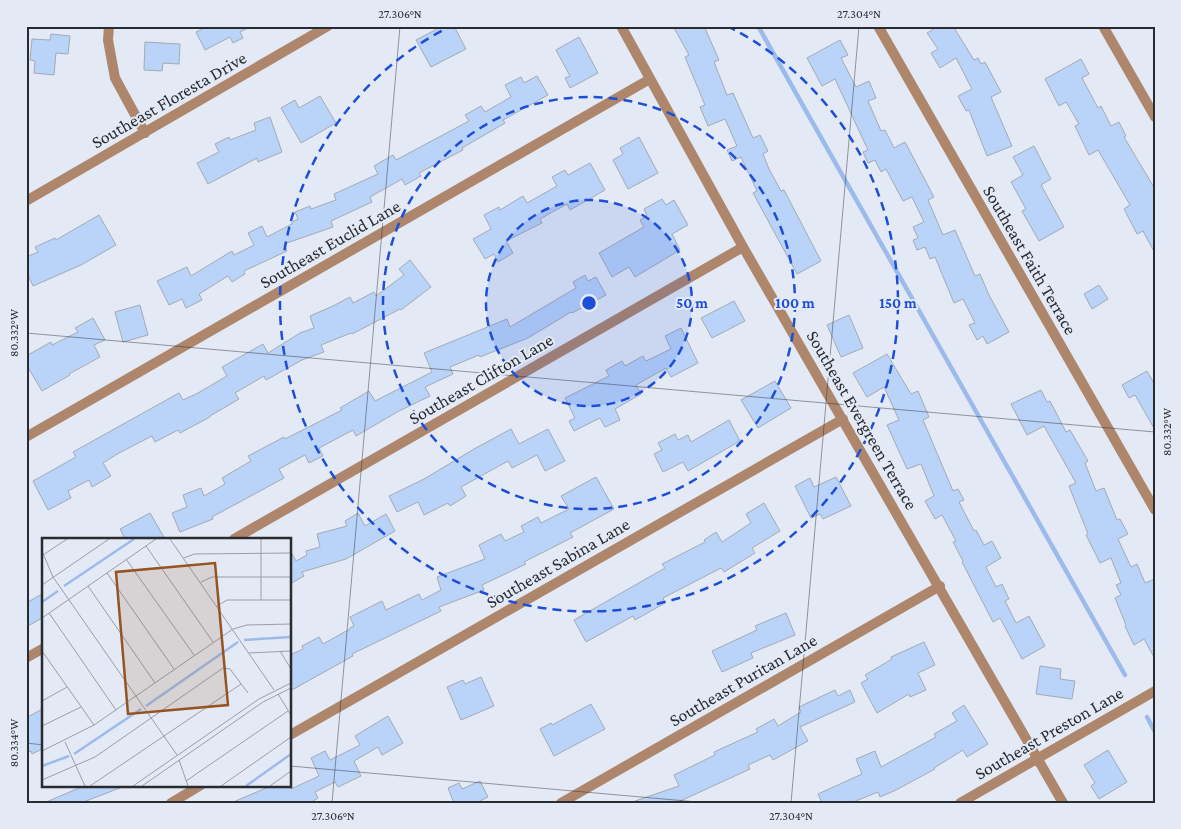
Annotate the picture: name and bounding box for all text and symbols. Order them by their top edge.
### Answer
text: 27.306°N [378,7,422,21]
text: 27.304°N [837,7,881,21]
street label: Southeast Floresta Drive [88,47,250,153]
street label: Southeast Faith Terrace [979,182,1081,338]
street label: Southeast Euclid Lane [256,196,404,292]
centre of rings [580,294,598,312]
text: 50 m [676,295,708,311]
text: 100 m [775,295,815,311]
text: 150 m [879,295,917,311]
text: 80.332°W [7,309,21,357]
street label: Southeast Evergreen Terrace [803,327,922,513]
street label: Southeast Clifton Lane [405,329,557,428]
text: 80.332°W [1160,408,1174,456]
street label: Southeast Sabina Lane [483,514,633,612]
inset map [42,538,291,786]
street label: Southeast Puritan Lane [666,630,820,730]
street label: Southeast Preston Lane [971,682,1127,784]
text: 80.334°W [7,719,21,767]
text: 27.306°N [311,809,355,823]
text: 27.304°N [769,809,813,823]

